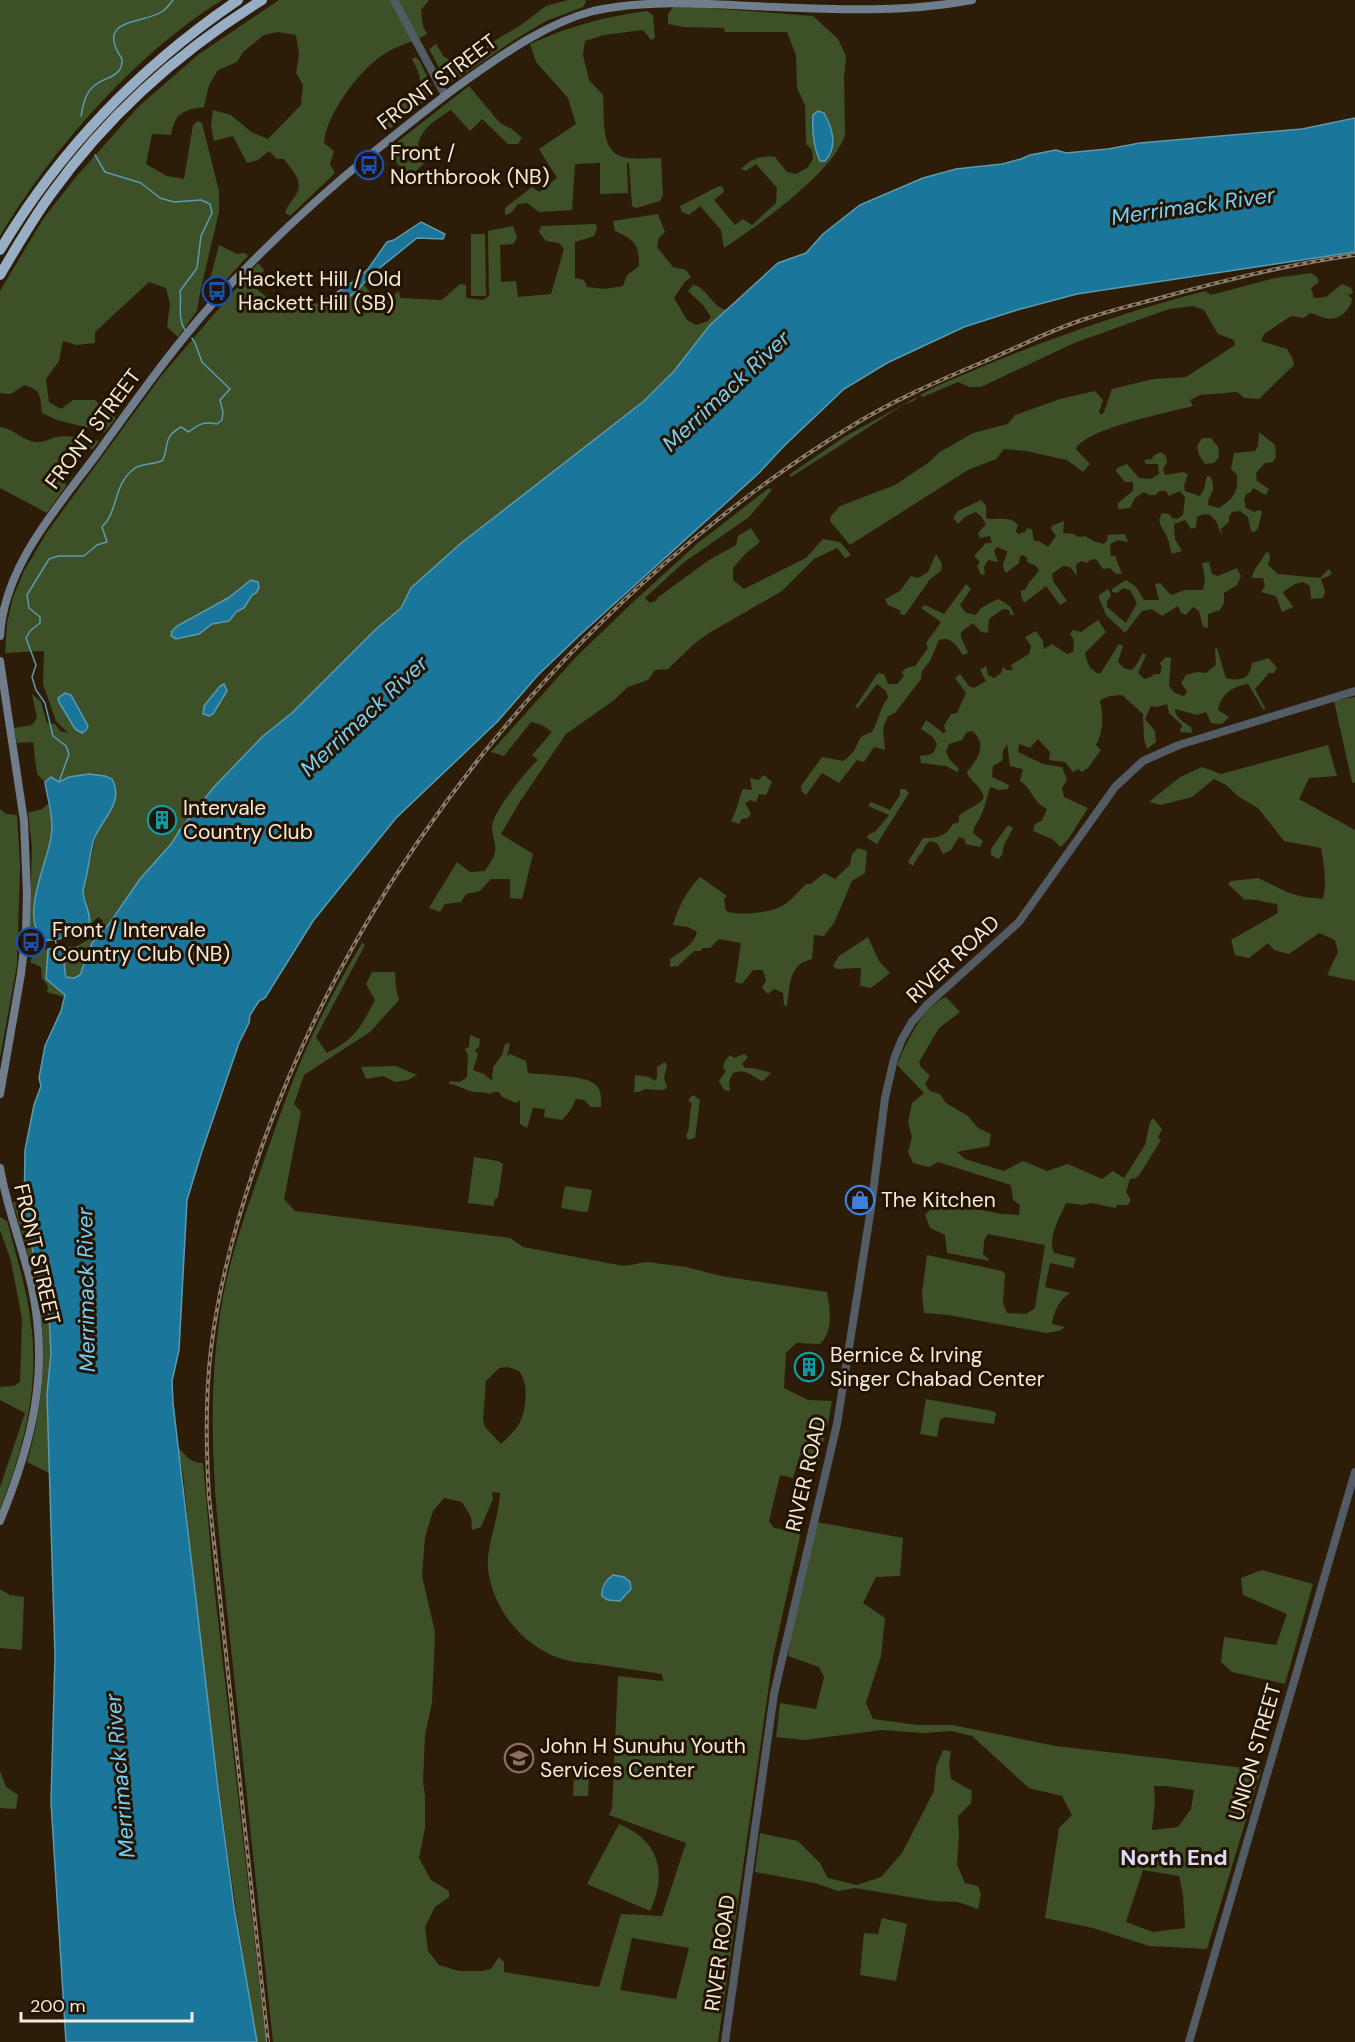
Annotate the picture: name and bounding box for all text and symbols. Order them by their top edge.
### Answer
street label: FRONT STREET [371,28,503,136]
place label: Front / Northbrook (NB) [390,139,549,191]
bus stop icon: Front / Northbrook (NB) [353,149,385,181]
water label: Merrimack River [1109,180,1278,232]
place label: Hackett Hill / Old Hackett Hill (SB) [238,265,401,317]
bus stop icon: Hackett Hill / Old Hackett Hill (SB) [201,275,233,307]
water label: Merrimack River [656,324,797,458]
street label: FRONT STREET [39,363,147,495]
water label: Merrimack River [294,649,435,783]
place label: Intervale Country Club [183,794,313,846]
building icon: Intervale Country Club [146,804,178,836]
street label: RIVER ROAD [901,909,1005,1009]
place label: Front / Intervale Country Club (NB) [52,916,230,968]
bus stop icon: Front / Intervale Country Club (NB) [15,926,47,958]
street label: FRONT STREET [7,1181,67,1327]
shop icon: The Kitchen [844,1184,876,1216]
place label: The Kitchen [881,1186,996,1214]
water label: Merrimack River [70,1206,102,1373]
place label: Bernice & Irving Singer Chabad Center [830,1341,1045,1393]
building icon: Bernice & Irving Singer Chabad Center [793,1351,825,1383]
street label: RIVER ROAD [779,1414,833,1534]
street label: UNION STREET [1222,1680,1288,1824]
water label: Merrimack River [98,1692,142,1859]
place label: John H Sunuhu Youth Services Center [540,1732,746,1784]
school or university icon: John H Sunuhu Youth Services Center [503,1742,535,1774]
district label: North End [1120,1843,1228,1872]
street label: RIVER ROAD [698,1893,742,2013]
scale bar [21,1985,192,2023]
text: 200 m [30,1994,86,2018]

